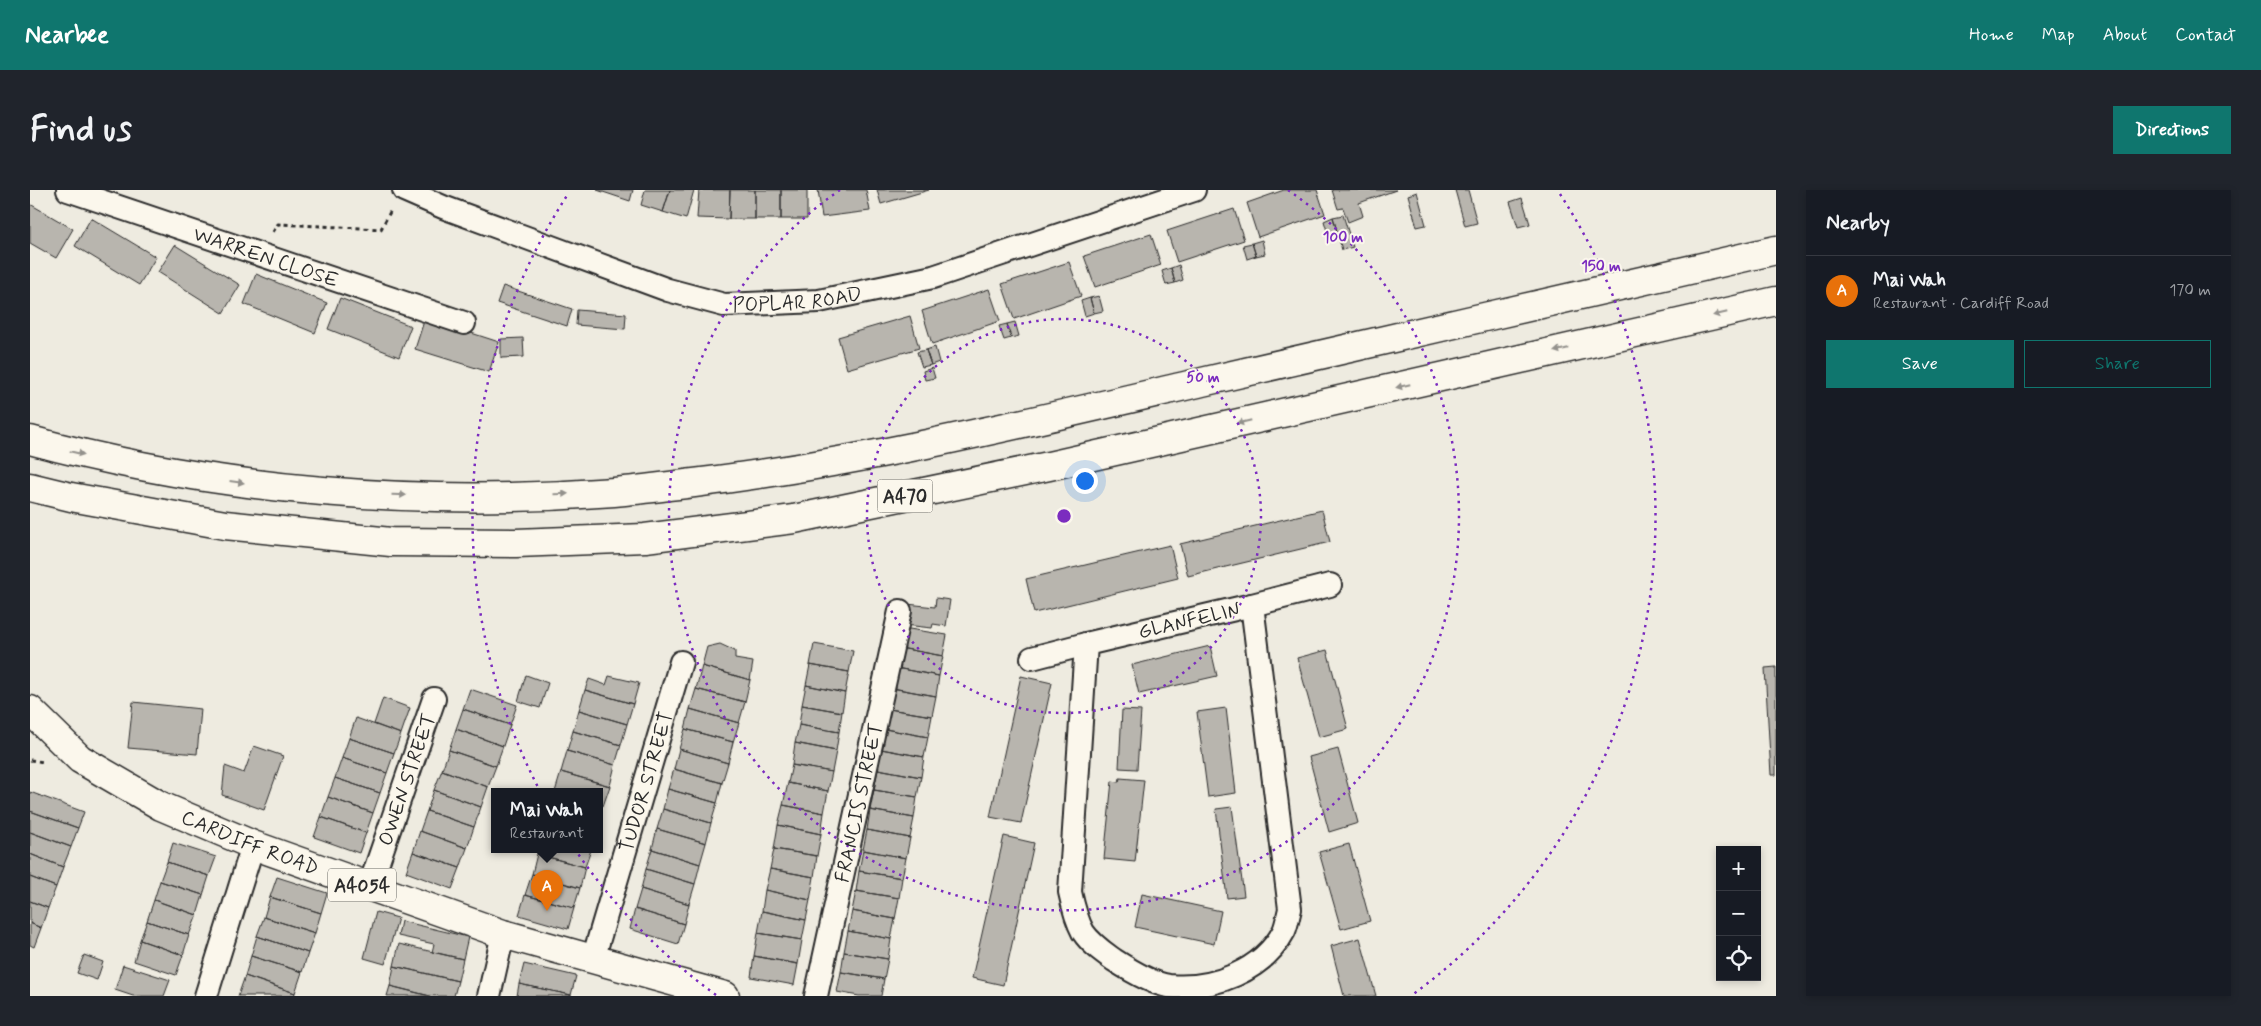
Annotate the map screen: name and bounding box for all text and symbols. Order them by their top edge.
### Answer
text: Nearbee [25,20,109,51]
text: Home [1969,23,2014,47]
text: Map [2042,23,2075,47]
text: About [2103,23,2147,47]
text: Contact [2175,23,2236,47]
button: Directions [2113,106,2231,154]
text: Find us [30,107,132,153]
text: Nearby [1826,209,1890,237]
street label: WARREN CLOSE [189,221,342,295]
text: 100 m [1323,228,1363,248]
text: 150 m [1581,257,1621,277]
text: Mai Wah [1873,268,1946,293]
street label: POPLAR ROAD [732,280,865,320]
text: A [1837,280,1847,301]
text: 170 m [2169,280,2211,301]
text: Restaurant · Cardiff Road [1873,293,2049,314]
one-way arrow [1712,310,1727,318]
button: Save [1826,340,2014,388]
button: Share [2024,340,2211,388]
one-way arrow [1554,346,1569,354]
text: 50 m [1186,368,1220,388]
one-way arrow [1395,382,1410,390]
one-way arrow [1237,418,1252,426]
one-way arrow [70,449,85,457]
your location [1072,468,1098,494]
one-way arrow [229,478,245,486]
road number: A470 [878,480,932,512]
one-way arrow [554,490,570,498]
one-way arrow [391,491,407,499]
centre of rings [1055,507,1073,525]
street label: GLANFELIN [1136,597,1243,646]
street label: TUDOR STREET [613,709,681,856]
street label: OWEN STREET [373,710,443,849]
street label: FRANCIS STREET [829,721,890,885]
popup [491,788,603,853]
text: Mai Wah [510,798,583,823]
street label: CARDIFF ROAD [177,804,322,882]
text: Restaurant [510,823,584,844]
map controls [1716,846,1761,981]
button: + [1716,846,1761,891]
road number: A4054 [328,868,396,902]
pin: A [531,870,563,911]
button: − [1716,891,1761,936]
button: locate [1716,936,1761,981]

